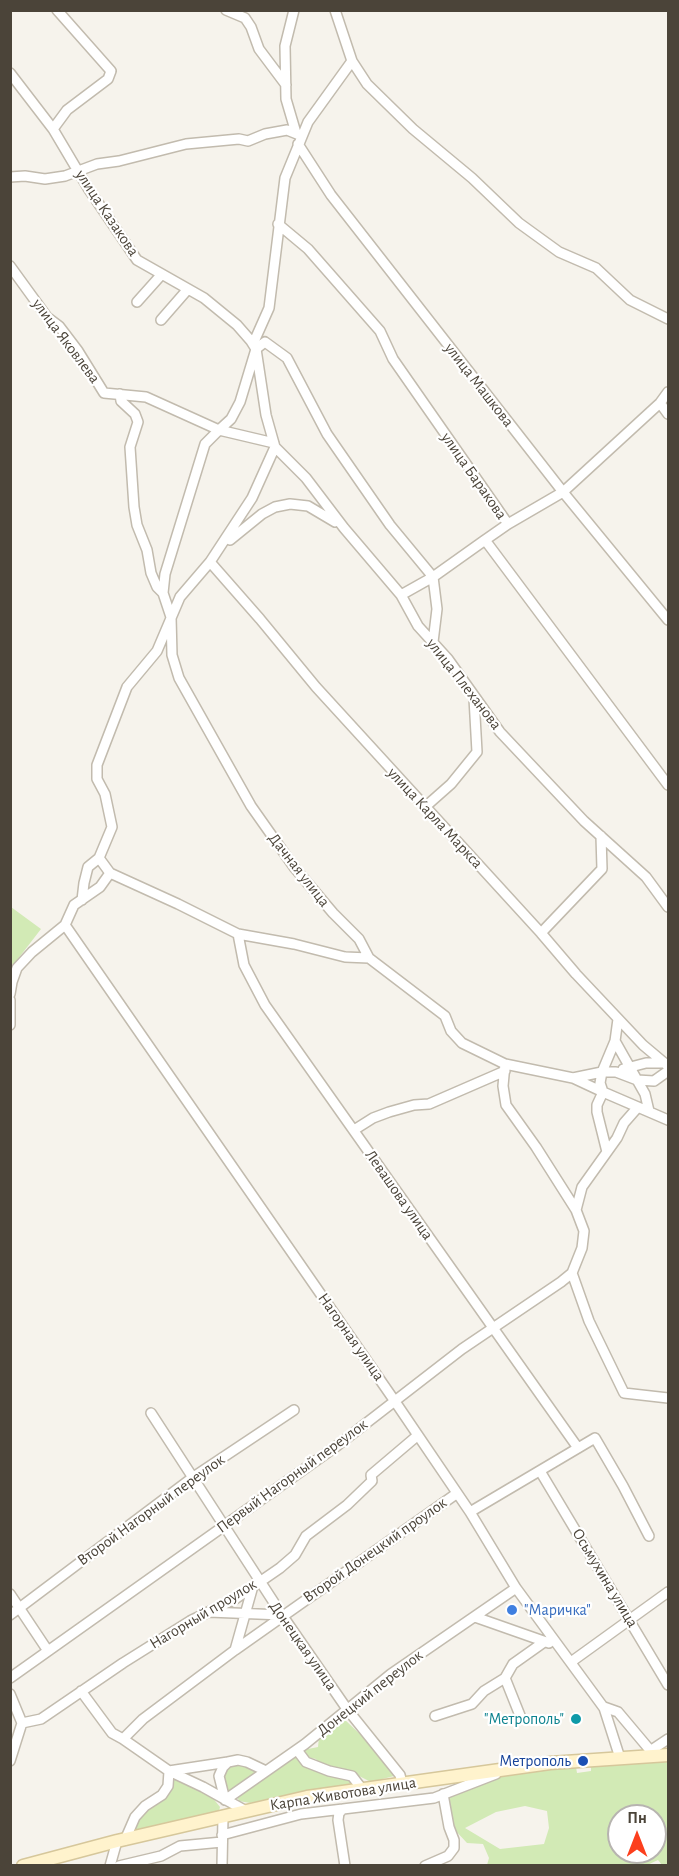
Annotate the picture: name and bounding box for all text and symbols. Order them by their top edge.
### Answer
street label: улица Казакова [71,166,143,260]
street label: улица Яковлева [28,295,104,387]
street label: улица Машкова [440,339,518,431]
street label: улица Баракова [437,429,511,523]
street label: улица Плеханова [422,634,506,734]
street label: улица Карла Маркса [383,763,487,873]
street label: Дачная улица [264,829,334,911]
street label: Левашова улица [361,1146,437,1244]
street label: Нагорная улица [314,1289,388,1385]
street label: Первый Нагорный переулок [213,1415,371,1537]
street label: Второй Нагорный переулок [74,1450,228,1570]
street label: Второй Донецкий проулок [299,1493,451,1607]
street label: Осьмухина улица [568,1525,642,1631]
street label: Нагорный проулок [146,1575,260,1653]
street label: Донецкая улица [265,1598,341,1694]
place label: "Маричка" [524,1600,591,1620]
marker: "Маричка" [505,1603,519,1617]
street label: Донецкий переулок [313,1646,427,1740]
place label: "Метрополь" [484,1709,564,1729]
marker: "Метрополь" [569,1712,583,1726]
place label: Метрополь [499,1751,571,1771]
marker: Метрополь [576,1754,590,1768]
street label: Карпа Животова улица [269,1773,417,1815]
north arrow [607,1804,667,1864]
text: Пн [627,1810,647,1826]

